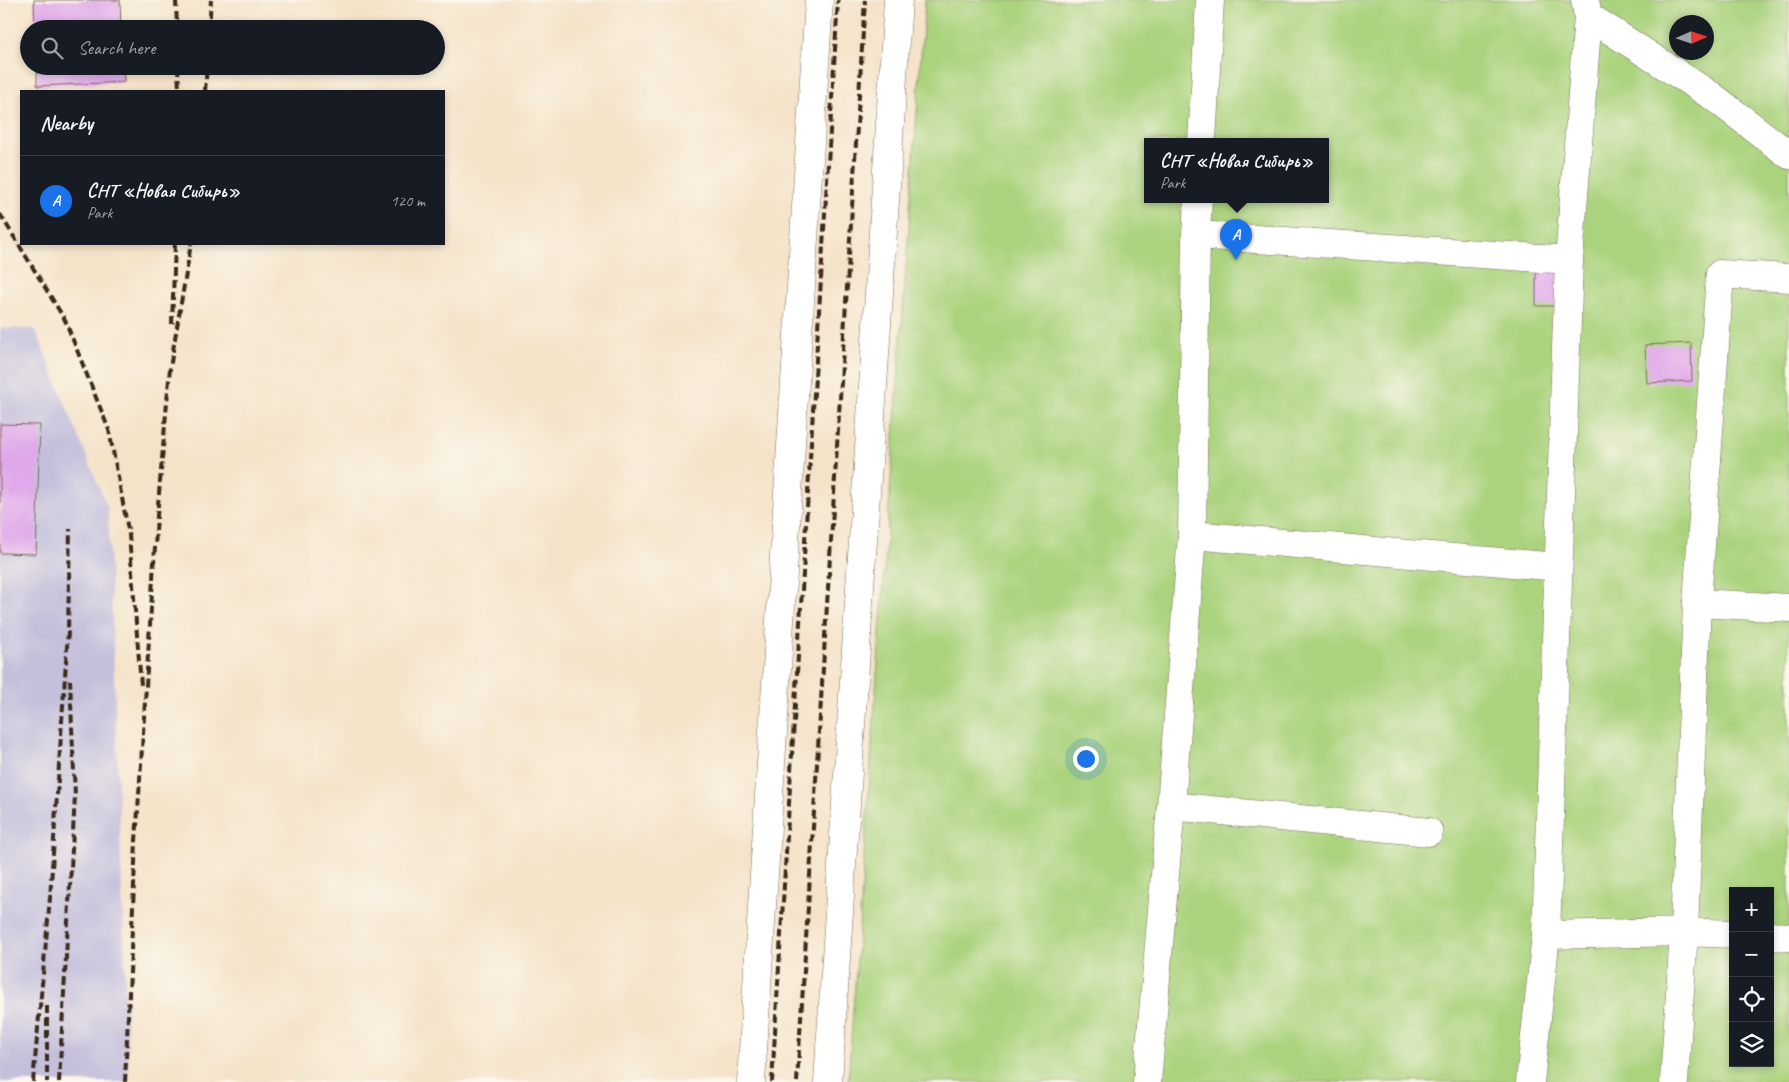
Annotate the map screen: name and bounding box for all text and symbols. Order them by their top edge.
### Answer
north arrow [1669,15,1714,60]
search box [20,20,445,75]
icon: search [38,34,66,62]
text: Search here [78,36,155,60]
text: Nearby [40,110,93,136]
popup [1144,138,1329,203]
text: СНТ «Новая Сибирь» [1160,149,1313,173]
text: Park [1160,173,1185,193]
text: СНТ «Новая Сибирь» [87,179,240,203]
text: A [52,191,60,211]
text: 120 m [391,191,425,211]
text: Park [87,203,112,223]
pin: A [1220,219,1252,260]
your location [1073,746,1099,772]
map controls [1729,887,1774,1067]
button: + [1729,887,1774,932]
button: − [1729,932,1774,977]
button: locate [1729,977,1774,1022]
button: layers [1729,1022,1774,1067]

